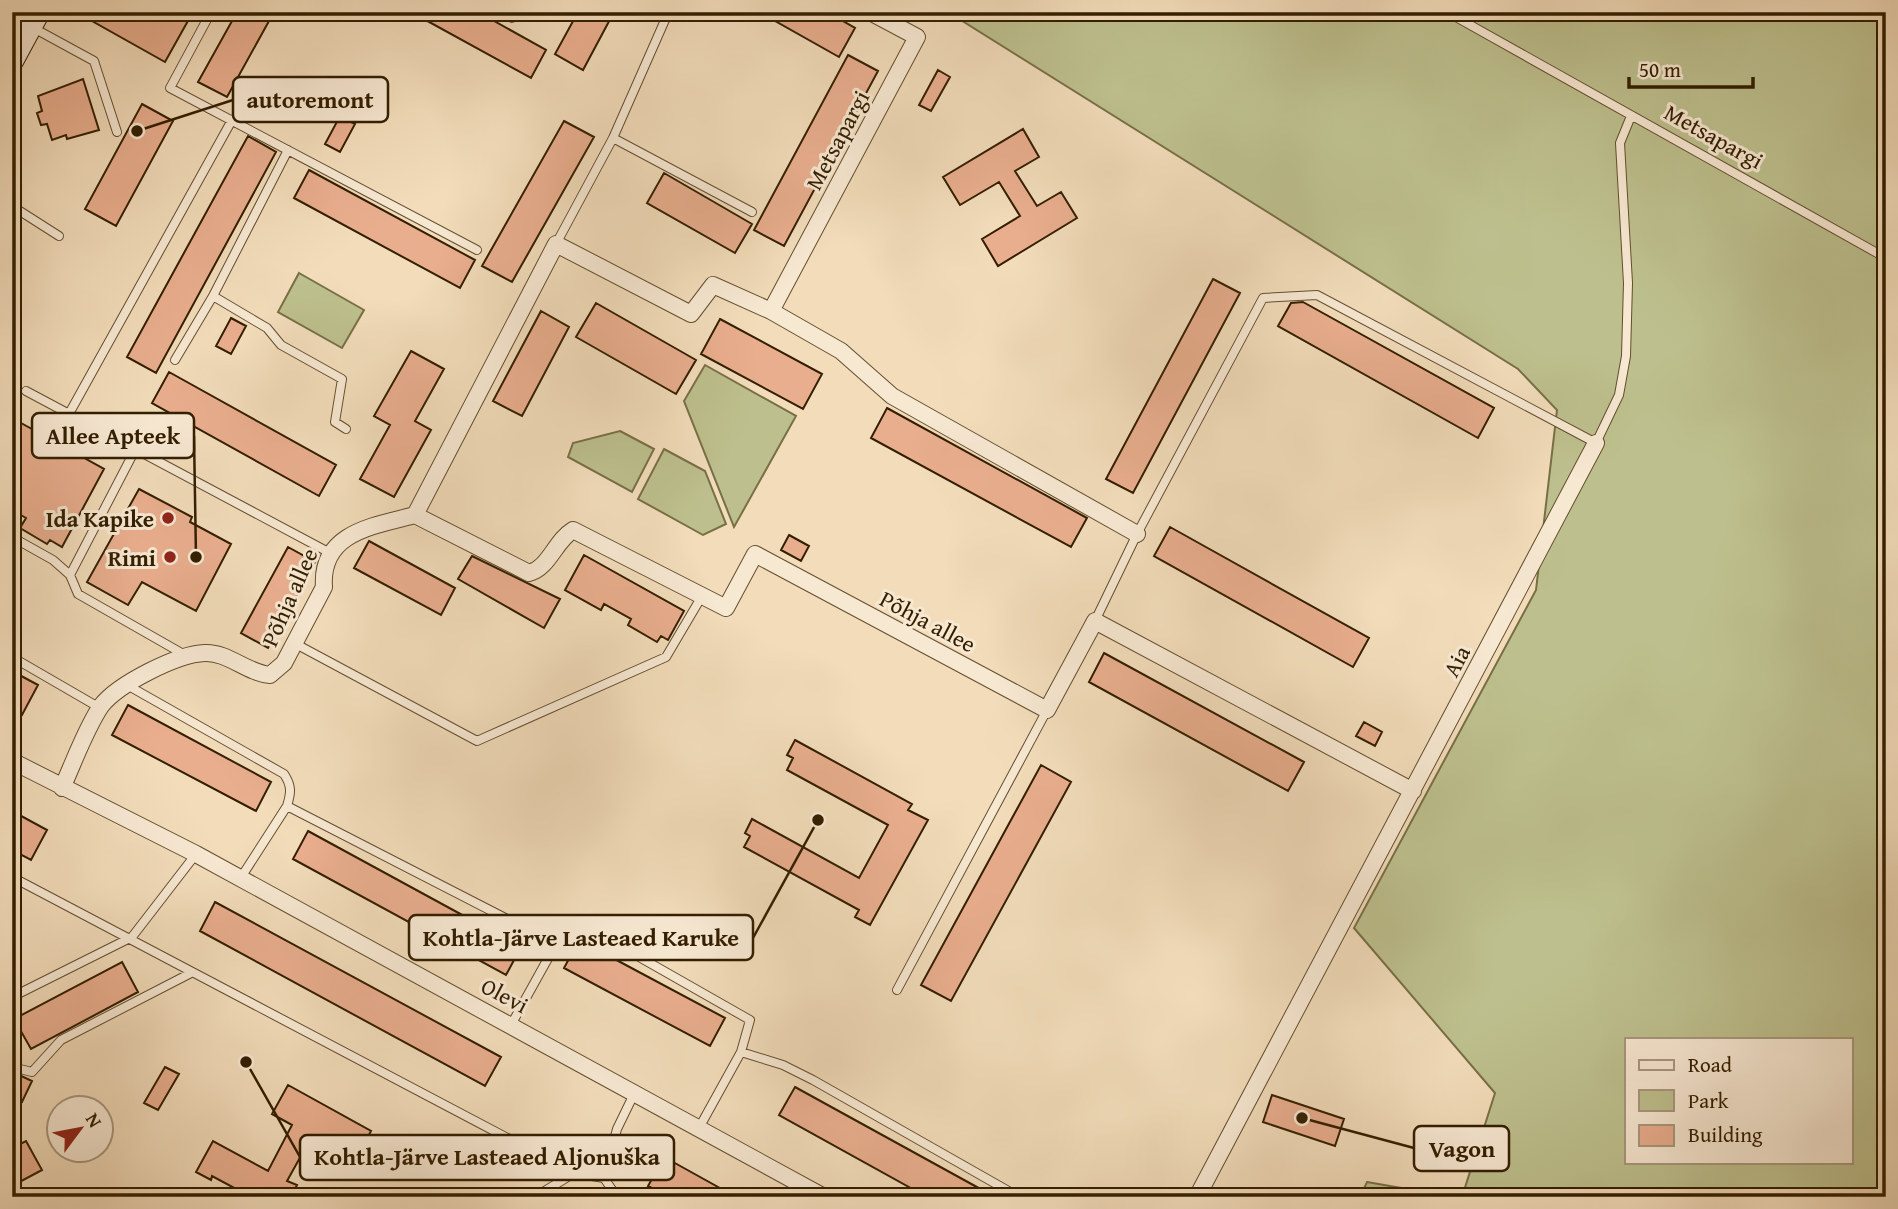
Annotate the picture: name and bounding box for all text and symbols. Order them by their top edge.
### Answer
scale bar [1629,46,1753,90]
text: 50 m [1639,54,1681,85]
callout: autoremont [233,77,388,122]
text: autoremont [247,82,373,117]
street label: Metsapargi [797,84,877,196]
street label: Metsapargi [1659,95,1769,177]
callout: Allee Apteek [32,413,194,458]
text: Allee Apteek [46,418,181,453]
place label: Ida Kapike [46,502,154,535]
marker: Ida Kapike [160,510,176,526]
place label: Rimi [108,541,156,574]
street label: Põhja allee [253,543,325,651]
marker: Rimi [162,549,178,565]
street label: Põhja allee [874,582,982,660]
street label: Aia [1434,639,1478,683]
callout: Kohtla-Järve Lasteaed Karuke [409,915,753,960]
text: Kohtla-Järve Lasteaed Karuke [423,920,739,955]
street label: Olevi [476,969,534,1021]
legend [1625,1038,1853,1164]
text: Road [1688,1049,1733,1080]
text: Park [1688,1085,1729,1116]
north arrow [46,1094,116,1164]
text: N [79,1107,110,1133]
text: Building [1688,1119,1763,1150]
callout: Vagon [1414,1126,1509,1171]
text: Vagon [1429,1131,1495,1166]
callout: Kohtla-Järve Lasteaed Aljonuška [300,1135,674,1180]
text: Kohtla-Järve Lasteaed Aljonuška [314,1139,661,1174]

